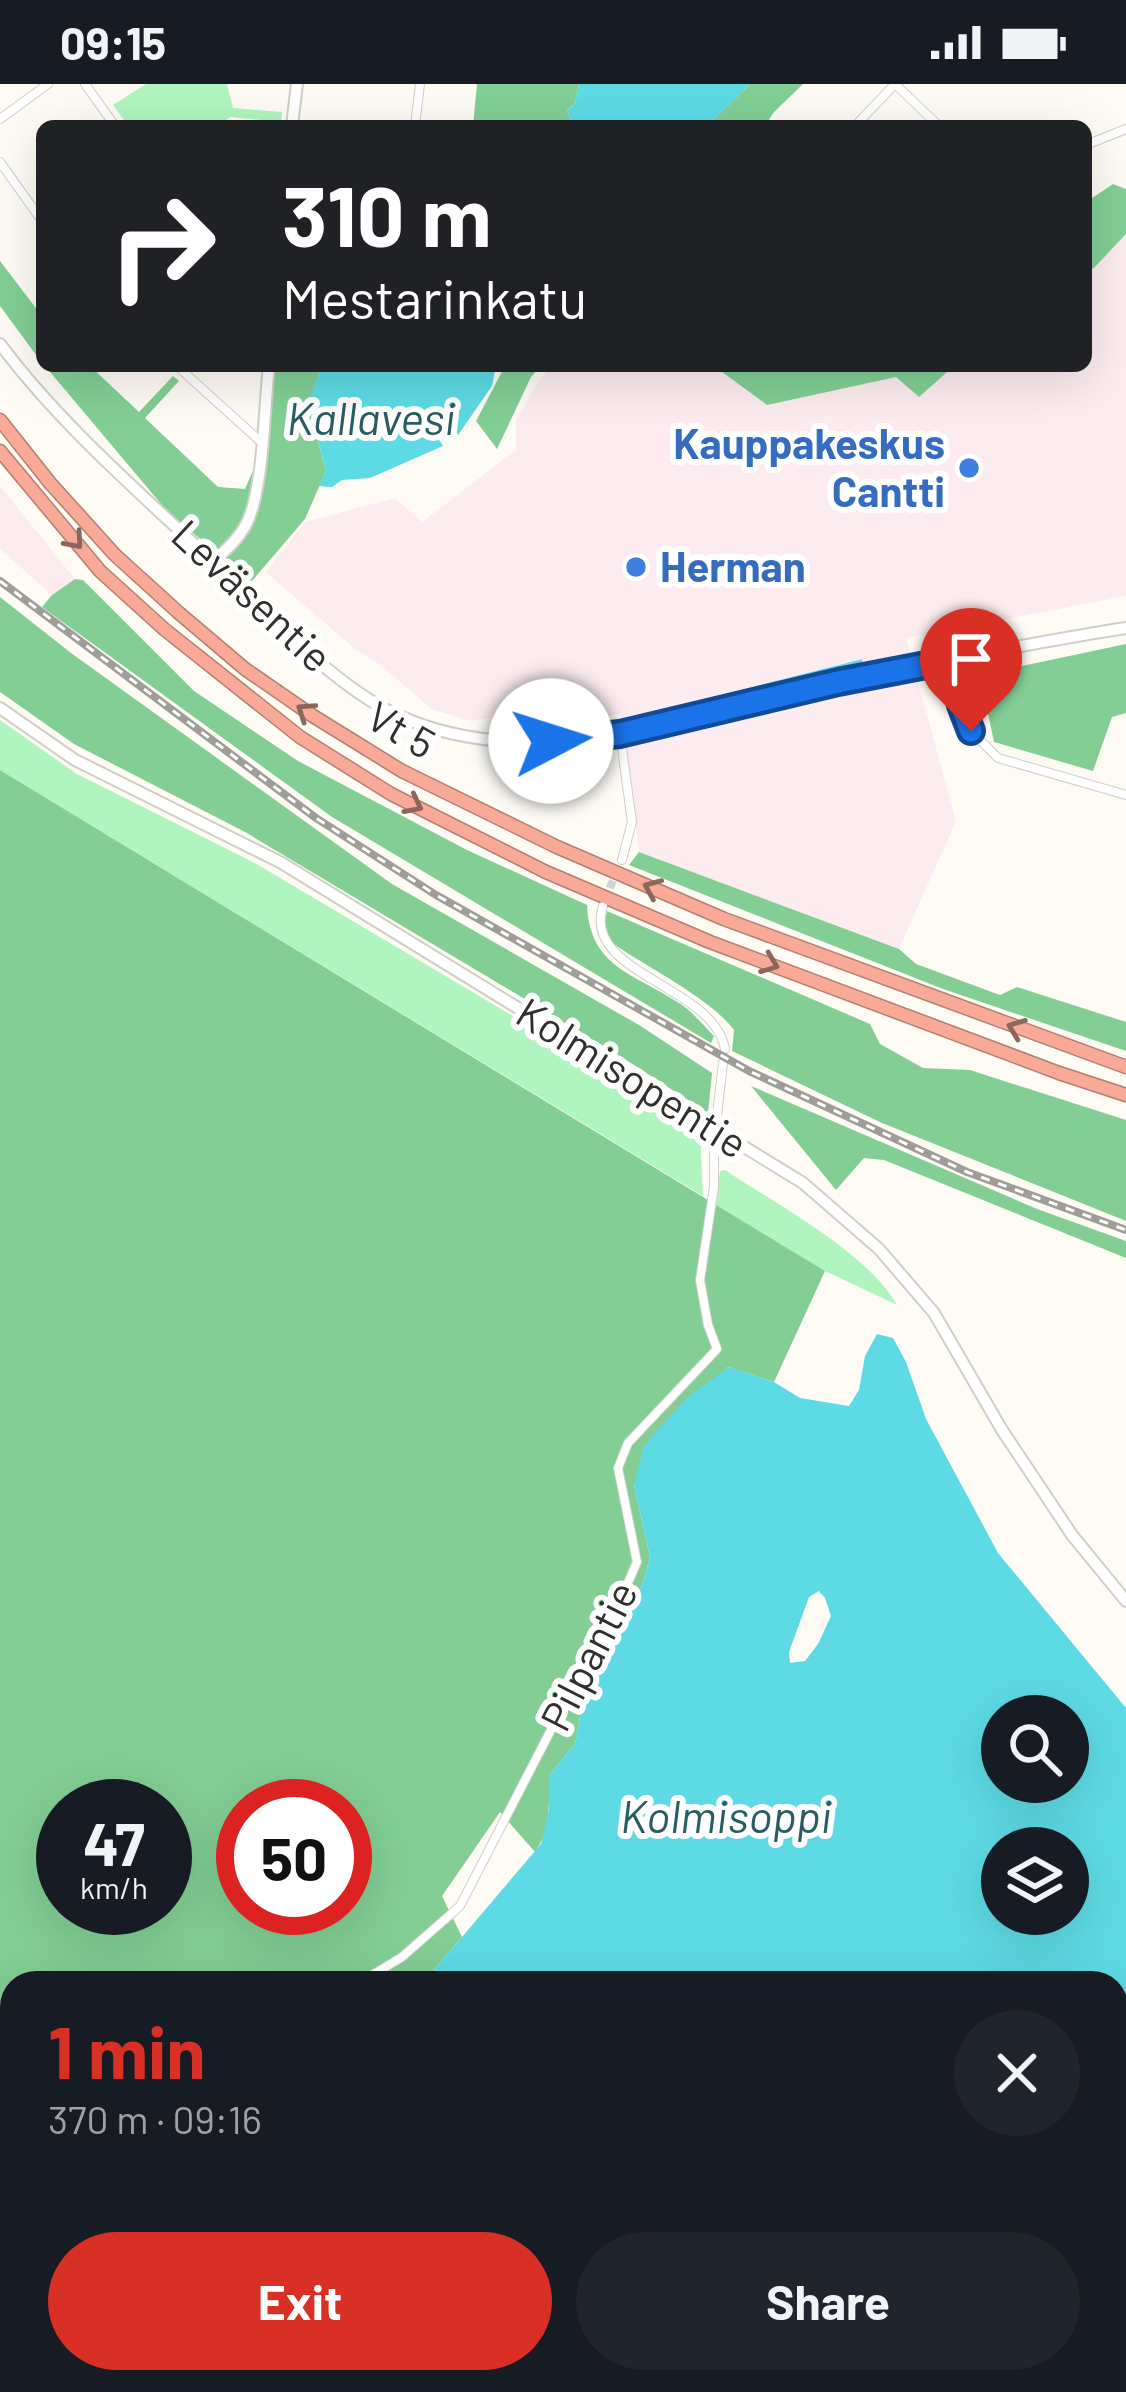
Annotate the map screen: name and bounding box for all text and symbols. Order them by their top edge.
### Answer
text: 09:15 [60,15,166,69]
text: 310 m [282,163,492,264]
icon: right [84,168,240,324]
text: Mestarinkatu [282,265,587,330]
water label: Kallavesi [287,390,455,444]
place label: Kauppakeskus Cantti [673,417,945,515]
marker: Kauppakeskus Cantti [956,455,982,481]
street label: Leväsentie [163,508,344,681]
one-way arrow [60,527,82,549]
place label: Herman [660,540,806,590]
marker: Herman [623,554,649,580]
pin [920,608,1022,731]
icon: arrive [938,626,1004,692]
position arrow [488,678,614,804]
street label: Vt 5 [359,689,445,767]
one-way arrow [297,703,319,725]
one-way arrow [402,791,423,815]
one-way arrow [643,878,664,902]
one-way arrow [758,950,779,975]
street label: Kolmisopentie [508,986,758,1168]
one-way arrow [1006,1018,1027,1042]
street label: Pilpantie [528,1572,647,1739]
map controls [981,1695,1089,1935]
button: search [981,1695,1089,1803]
speed limit sign: 50 [216,1779,372,1935]
water label: Kolmisoppi [620,1788,832,1842]
text: 47 [83,1806,145,1878]
button: layers [981,1827,1089,1935]
text: km/h [80,1869,148,1905]
text: 1 min [48,2007,206,2093]
button: close [954,2010,1080,2136]
text: 370 m · 09:16 [48,2095,262,2142]
button: Exit [48,2232,552,2370]
button: Share [576,2232,1080,2370]

